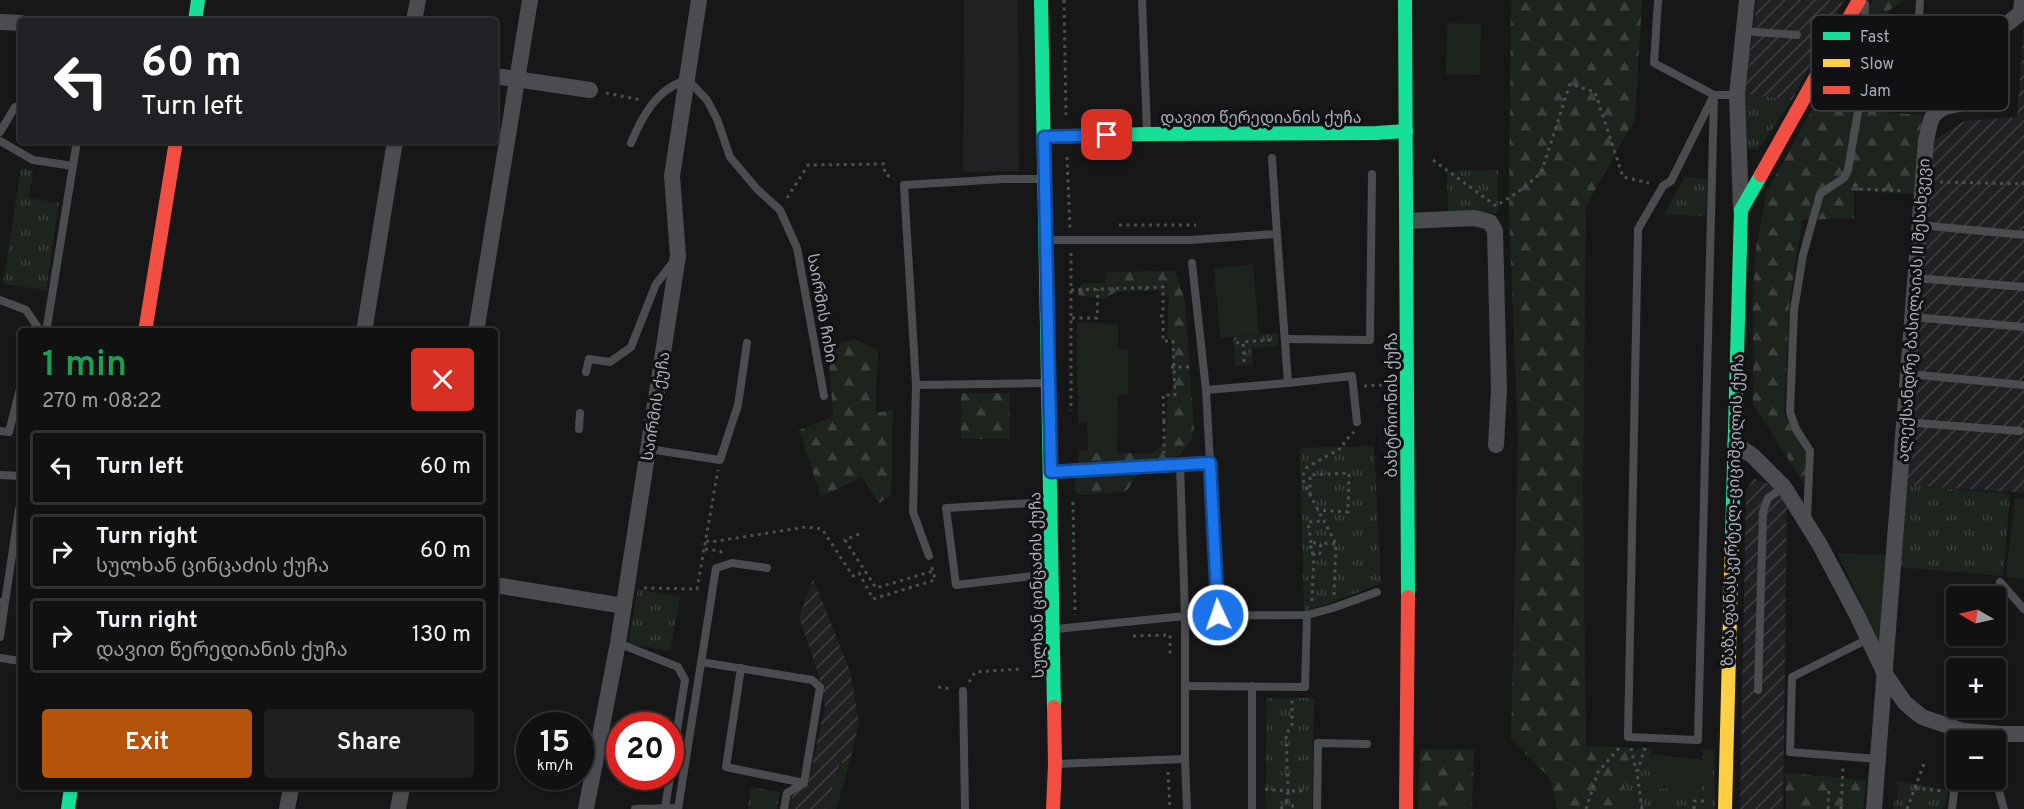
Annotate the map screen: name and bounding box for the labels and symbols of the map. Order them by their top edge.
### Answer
legend [1811,15,2009,111]
text: Fast [1860,28,1890,48]
text: Slow [1860,55,1894,75]
text: Jam [1860,82,1891,102]
pin [1081,109,1132,160]
street label: დავით წერედიანის ქუჩა [1160,109,1362,129]
street label: ალექსანდრე ბასილაიას II შესახვევი [1894,158,1936,463]
street label: საირმის ჩიხი [802,252,840,364]
street label: ბახტრიონის ქუჩა [1383,332,1403,478]
street label: საირმის ქუჩა [638,350,675,462]
street label: ზაზა ფანასკერტელ-ციციშვილის ქუჩა [1719,354,1749,667]
street label: სულხან ცინცაძის ქუჩა [1026,492,1050,678]
position arrow [1186,583,1250,647]
north arrow [1946,586,2006,646]
speed limit sign: 20 [606,712,684,790]

